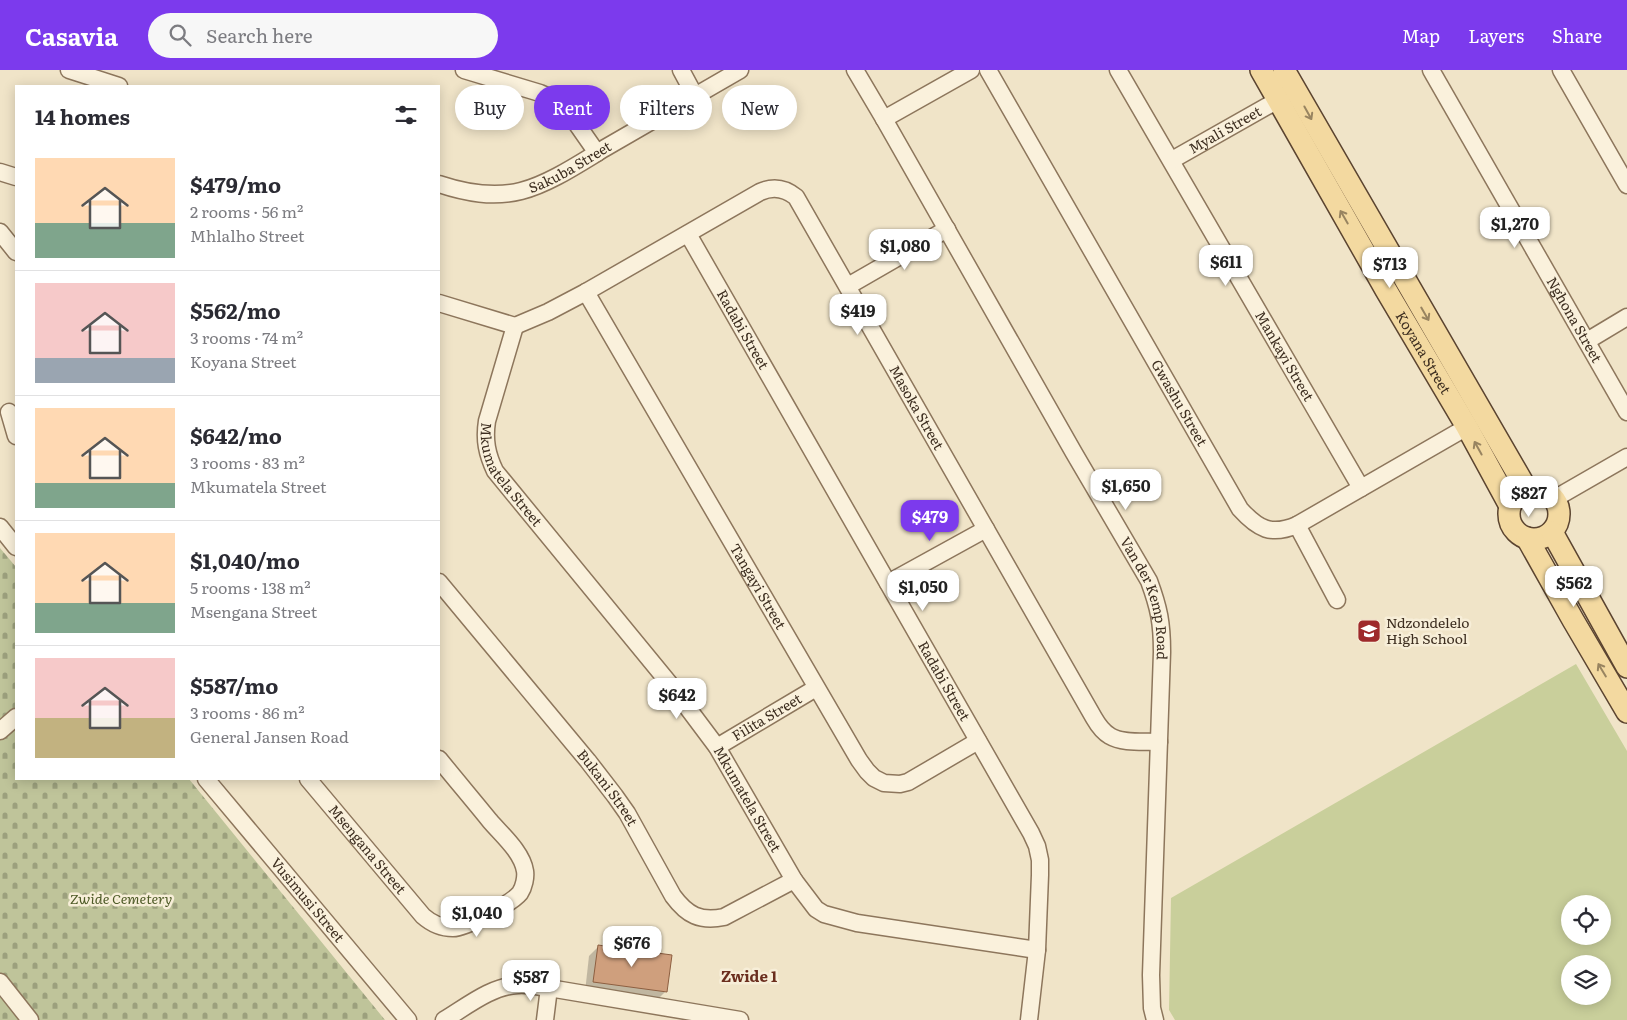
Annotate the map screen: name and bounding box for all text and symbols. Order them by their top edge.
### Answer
search box [148,13,498,58]
text: Casavia [25,18,118,53]
icon: search [166,21,194,49]
text: Search here [206,21,313,49]
text: Map [1402,22,1440,49]
text: Layers [1468,22,1524,49]
text: Share [1552,22,1602,49]
chip: Buy [455,85,524,130]
chip: Rent [534,85,610,130]
chip: Filters [620,85,712,130]
chip: New [722,85,797,130]
text: 14 homes [35,100,130,131]
street label: Myali Street [1185,100,1265,158]
icon: filters [392,101,420,129]
one-way arrow [1303,105,1313,120]
street label: Sakuba Street [526,135,615,197]
text: $479/mo [190,168,281,199]
icon: home [75,178,135,238]
text: 2 rooms · 56 m² [190,199,303,223]
pin: $1,270 [1474,206,1556,249]
one-way arrow [1339,210,1349,224]
text: $1,270 [1491,211,1539,235]
text: Mhlalho Street [190,223,304,247]
pin: $1,080 [864,228,946,271]
text: $1,080 [880,233,930,257]
pin: $611 [1196,244,1256,287]
pin: $713 [1360,246,1420,289]
text: $611 [1210,249,1242,273]
text: $713 [1373,251,1407,275]
street label: Nghona Street [1543,273,1608,366]
street label: Radabi Street [713,285,775,373]
text: $562/mo [190,294,281,325]
pin: $419 [828,294,888,336]
text: $419 [840,298,876,322]
icon: home [75,303,135,363]
one-way arrow [1420,306,1430,320]
street label: Mankayi Street [1251,307,1320,405]
street label: Koyana Street [1392,307,1457,398]
text: 3 rooms · 74 m² [190,325,303,349]
text: Koyana Street [190,349,297,373]
street label: Gwashu Street [1147,356,1213,450]
street label: Masoka Street [885,361,950,453]
text: $642/mo [190,419,282,450]
street label: Mkumatela Street [477,422,548,531]
icon: home [75,428,135,488]
one-way arrow [1473,441,1483,456]
text: 3 rooms · 83 m² [190,450,305,474]
pin: $1,650 [1085,468,1167,511]
text: $1,650 [1101,473,1151,497]
text: Mkumatela Street [190,474,326,498]
pin: $827 [1499,476,1559,518]
text: $827 [1511,480,1547,504]
pin: $479 [900,500,960,542]
text: $479 [912,504,948,528]
street label: Van der Kemp Road [1116,533,1173,661]
street label: Tangayi Street [726,539,792,633]
text: $1,040/mo [190,544,300,575]
icon: home [75,553,135,613]
pin: $562 [1544,566,1604,608]
pin: $1,050 [882,570,964,612]
text: $562 [1556,570,1592,594]
text: $1,050 [898,574,948,598]
text: 5 rooms · 138 m² [190,575,311,599]
text: Msengana Street [190,599,317,623]
place label: Ndzondelelo High School [1386,612,1469,648]
school or university icon: Ndzondelelo High School [1356,618,1382,644]
street label: Radabi Street [914,637,976,724]
one-way arrow [1597,663,1607,677]
text: $587/mo [190,669,278,700]
icon: home [75,678,135,738]
pin: $642 [647,678,707,720]
text: $642 [658,682,696,706]
street label: Filita Street [728,688,805,745]
text: 3 rooms · 86 m² [190,700,305,724]
text: General Jansen Road [190,724,349,748]
street label: Mkumatela Street [709,742,787,856]
street label: Bukani Street [573,744,643,830]
street label: Msengana Street [324,800,412,898]
street label: Vusimusi Street [267,853,350,946]
park label: Zwide Cemetery [70,888,172,908]
map controls [1561,895,1611,1005]
button: locate [1561,895,1611,945]
pin: $1,040 [436,896,518,938]
text: $1,040 [452,900,502,924]
pin: $676 [602,926,662,968]
text: $676 [614,930,650,954]
button: layers [1561,955,1611,1005]
pin: $587 [501,960,561,1002]
text: $587 [513,964,549,988]
district label: Zwide 1 [721,964,777,987]

